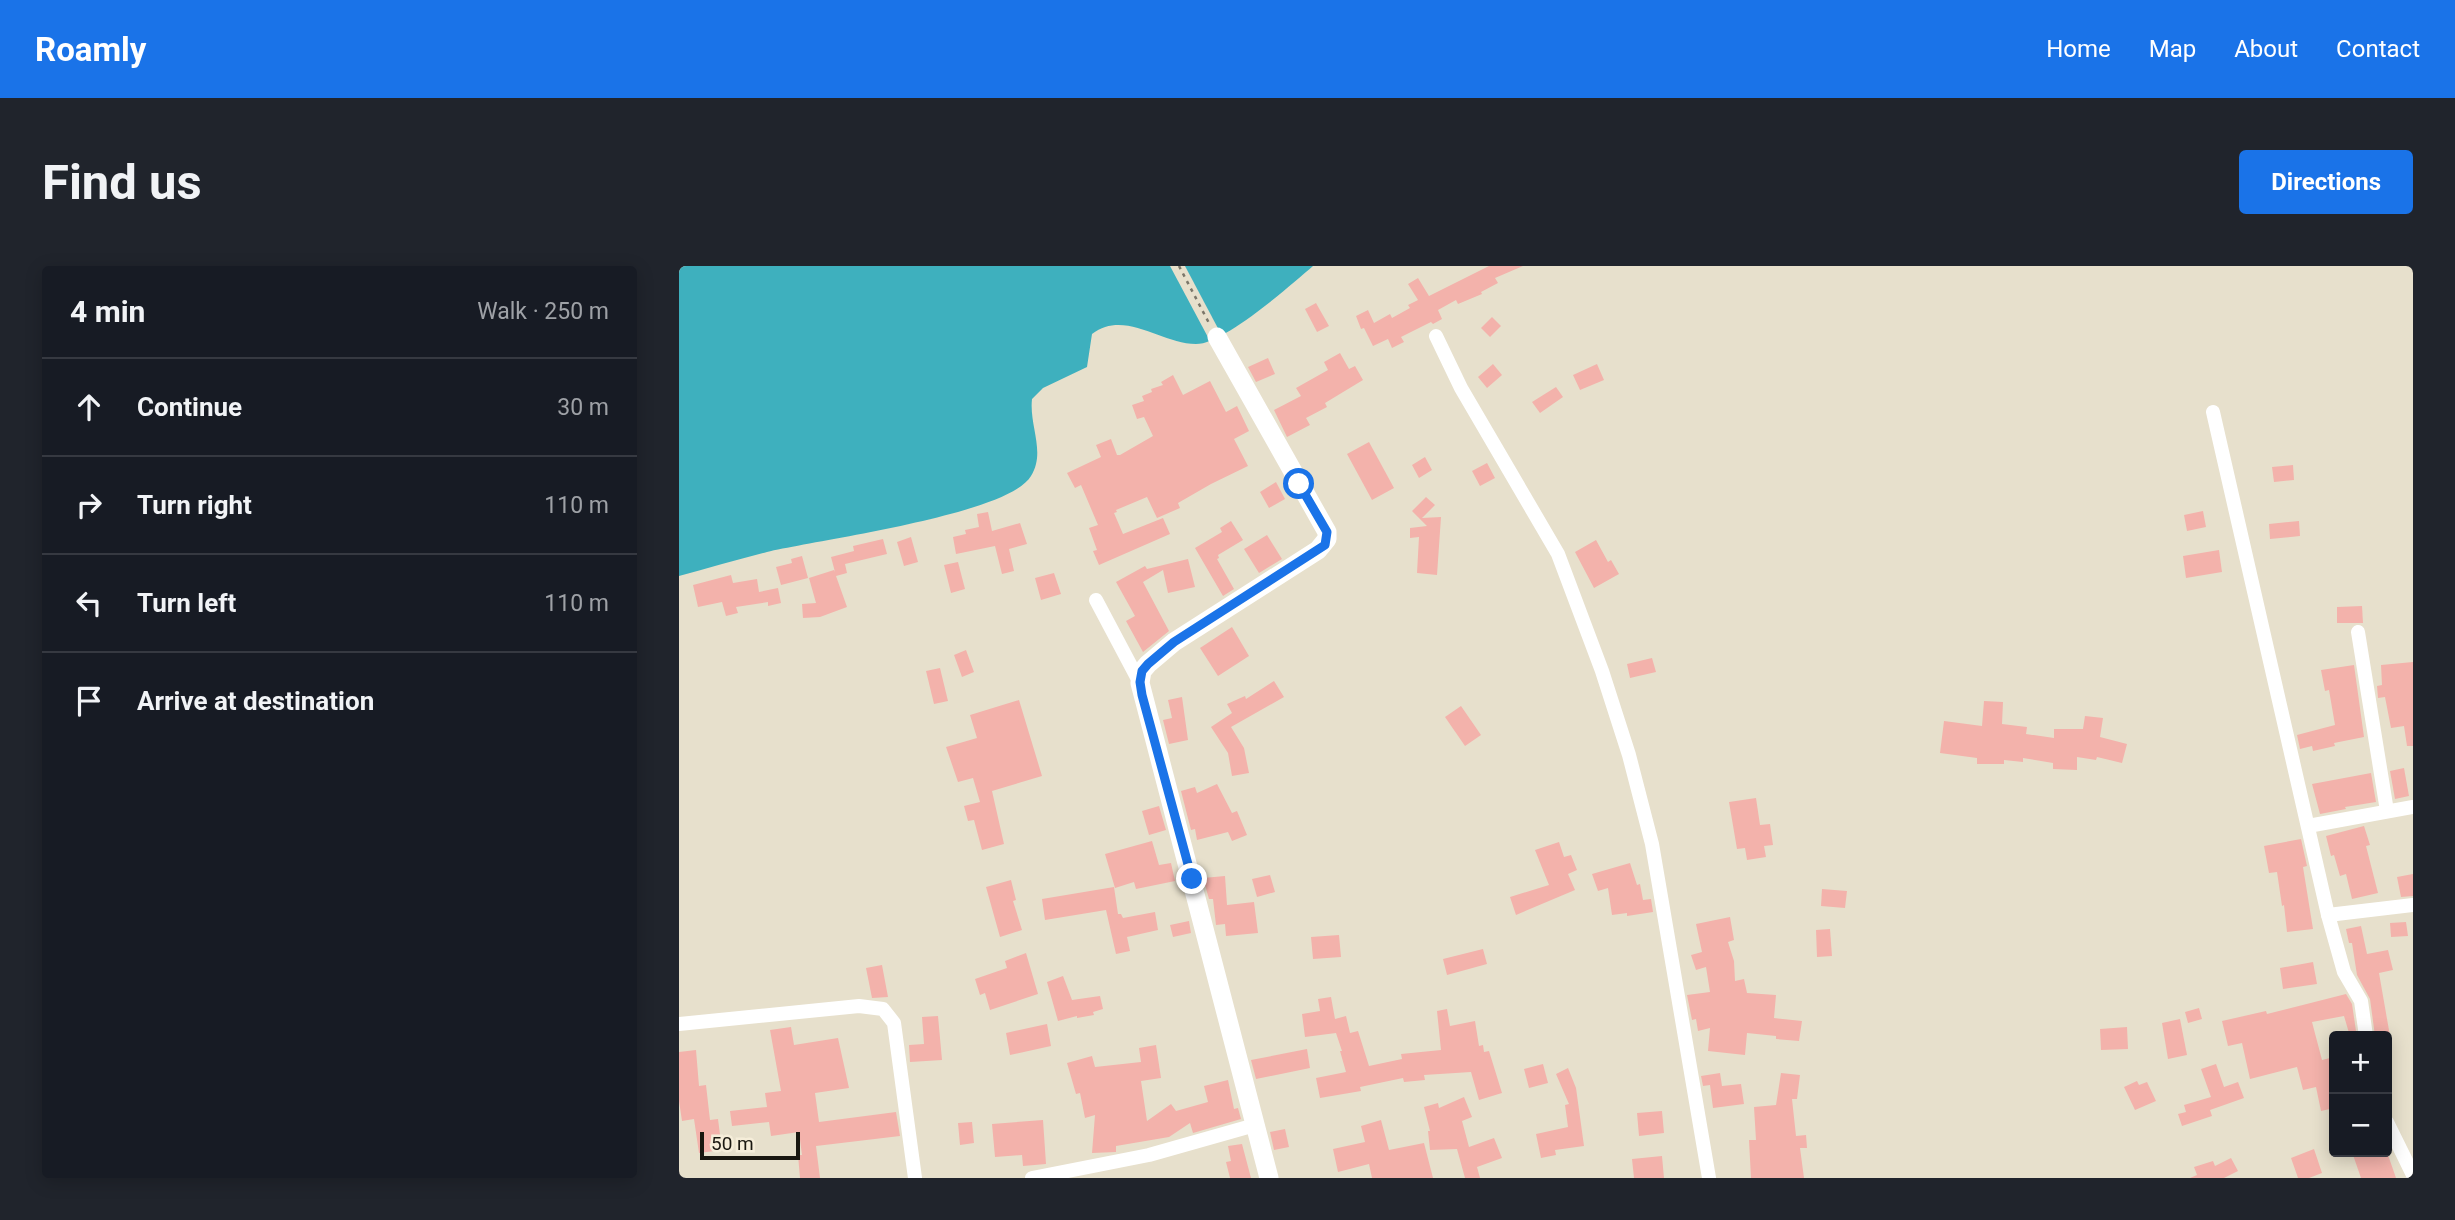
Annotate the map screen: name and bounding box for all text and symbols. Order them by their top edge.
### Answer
text: Roamly [35,30,146,69]
text: Home [2046,35,2111,63]
text: Map [2149,35,2196,63]
text: About [2234,35,2298,63]
text: Contact [2336,35,2420,63]
button: Directions [2239,150,2413,214]
text: Find us [42,154,202,211]
text: 4 min [70,294,145,329]
text: Walk · 250 m [477,298,609,325]
icon: ahead [70,388,108,426]
text: Continue [137,392,242,422]
text: 30 m [557,394,609,421]
route start [1283,468,1314,499]
icon: right [70,486,108,524]
text: Turn right [137,490,252,520]
text: 110 m [544,492,609,519]
icon: left [70,584,108,622]
text: Turn left [137,588,236,618]
text: 110 m [544,590,609,617]
icon: arrive [70,682,108,720]
text: Arrive at destination [137,686,374,716]
route end [1176,863,1207,894]
map controls [2329,1031,2392,1157]
button: + [2329,1031,2392,1094]
button: − [2329,1094,2392,1157]
scale bar [700,1129,800,1161]
text: 50 m [711,1132,754,1155]

